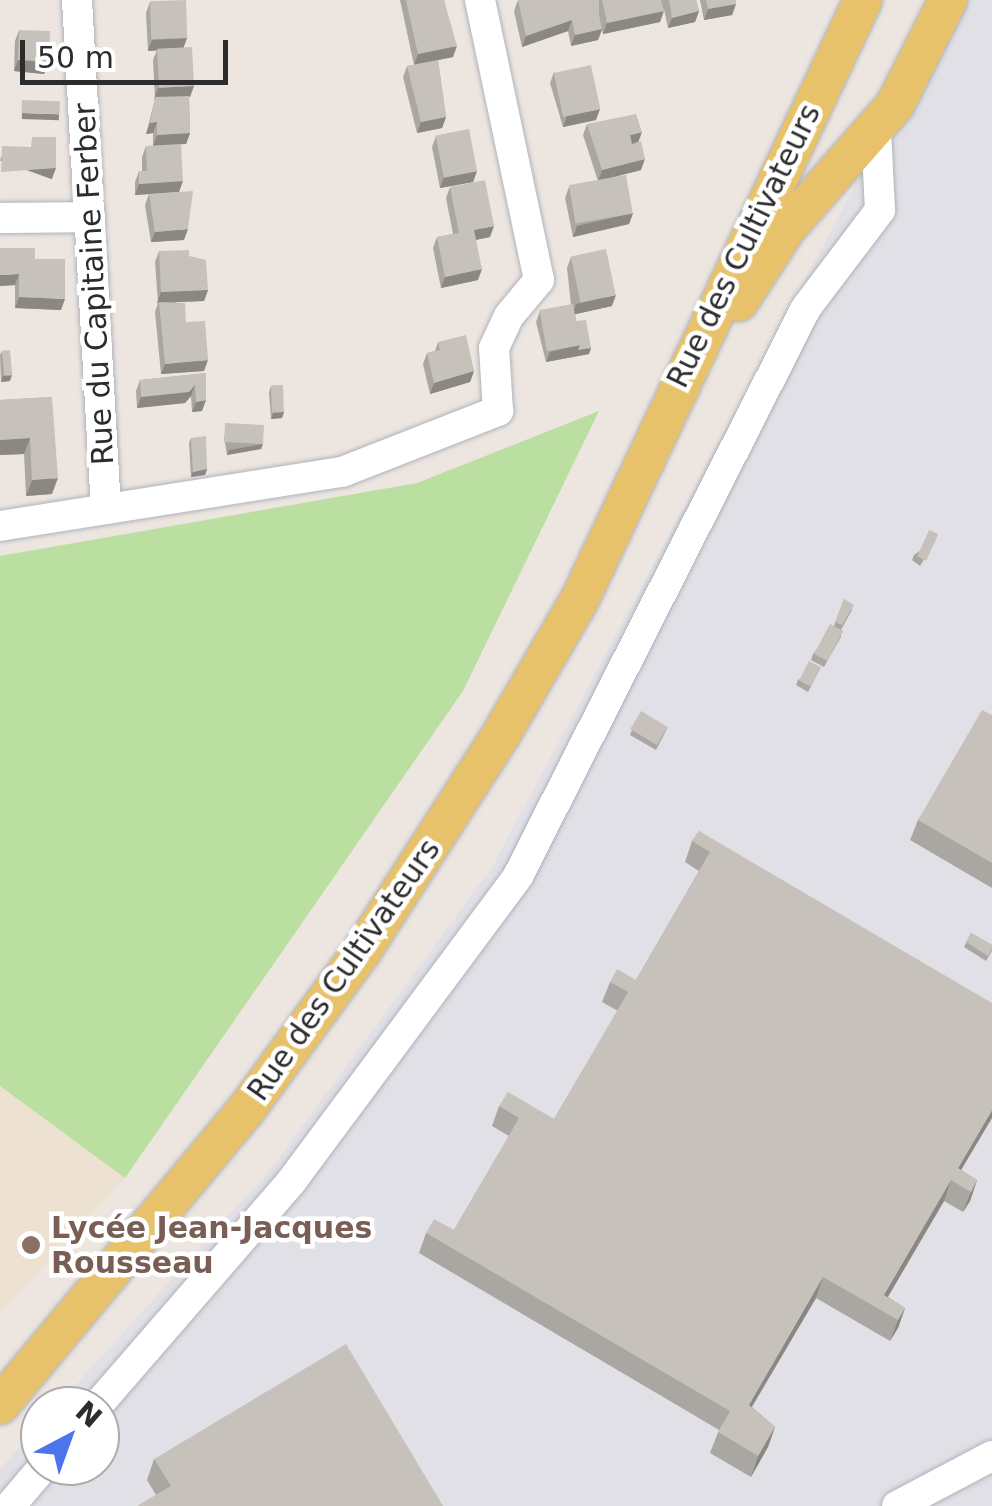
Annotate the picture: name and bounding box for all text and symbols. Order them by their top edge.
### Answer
scale bar [25,20,232,82]
text: 50 m [37,40,114,75]
street label: Rue des Cultivateurs [660,98,828,394]
street label: Rue du Capitaine Ferber [67,102,121,466]
street label: Rue des Cultivateurs [240,832,448,1108]
place label: Lycée Jean-Jacques Rousseau [51,1210,372,1280]
marker: Lycée Jean-Jacques Rousseau [20,1234,42,1256]
north arrow [20,1386,120,1486]
text: N [69,1394,108,1435]

